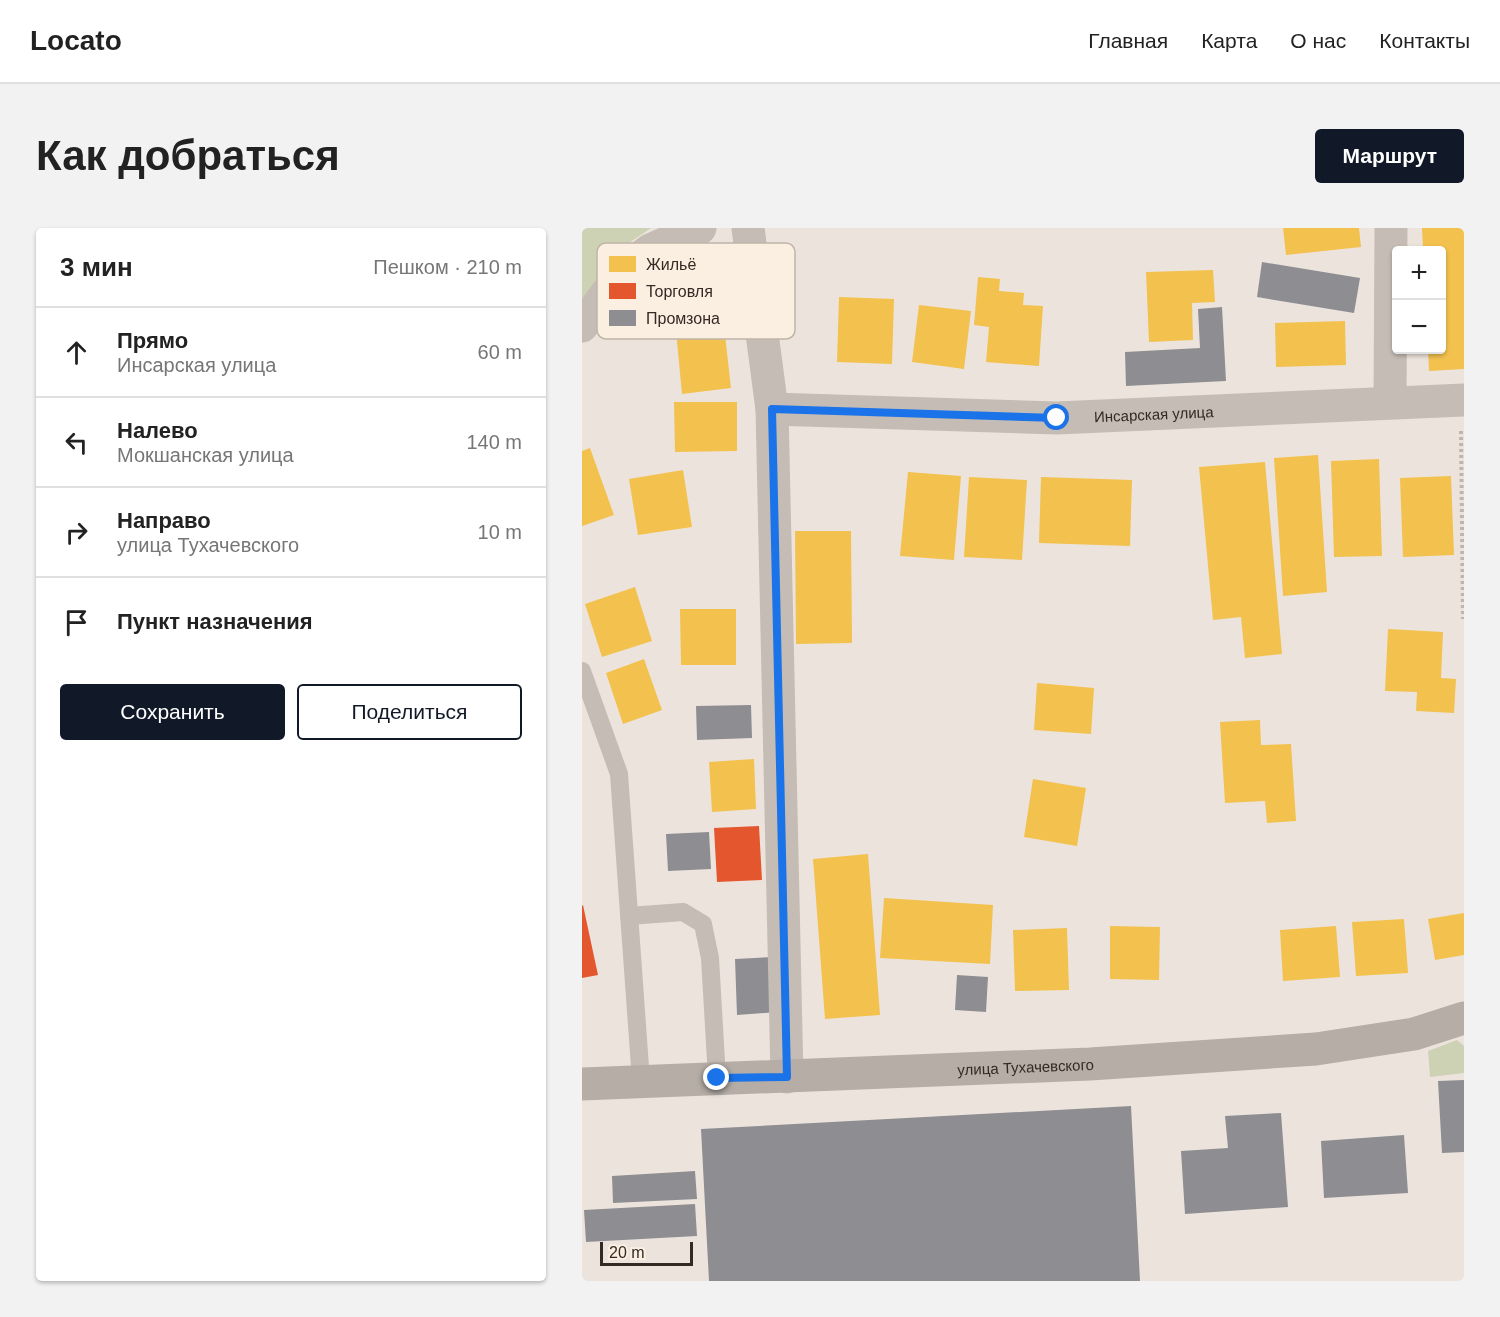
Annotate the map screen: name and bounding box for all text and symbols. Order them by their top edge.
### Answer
text: Locato [30,25,122,56]
text: Главная [1088,29,1168,52]
text: Карта [1201,29,1257,52]
text: О нас [1290,29,1346,52]
text: Контакты [1379,29,1470,52]
button: Маршрут [1315,129,1464,183]
text: Как добраться [36,132,340,179]
legend [597,243,795,339]
map controls [1392,246,1446,354]
button: + [1392,246,1446,300]
text: 3 мин [60,252,133,282]
text: Пешком · 210 m [373,256,522,278]
text: Жильё [646,256,696,273]
text: Торговля [646,283,713,300]
button: − [1392,300,1446,354]
text: Промзона [646,310,720,327]
text: Прямо [117,328,188,353]
icon: ahead [60,336,93,369]
text: 60 m [478,341,522,363]
text: Инсарская улица [117,354,276,376]
street label: Инсарская улица [1094,403,1215,425]
route start [1043,404,1069,430]
text: Налево [117,418,198,443]
icon: left [60,426,93,459]
text: 140 m [466,431,522,453]
text: Мокшанская улица [117,444,294,466]
text: Направо [117,508,211,533]
icon: right [60,516,93,549]
text: 10 m [478,521,522,543]
text: улица Тухачевского [117,534,299,556]
icon: arrive [60,606,93,639]
text: Пункт назначения [117,609,313,634]
button: Сохранить [60,684,285,740]
button: Поделиться [297,684,522,740]
street label: улица Тухачевского [957,1055,1094,1078]
route end [703,1064,729,1090]
scale bar [600,1239,693,1266]
text: 20 m [609,1244,645,1261]

